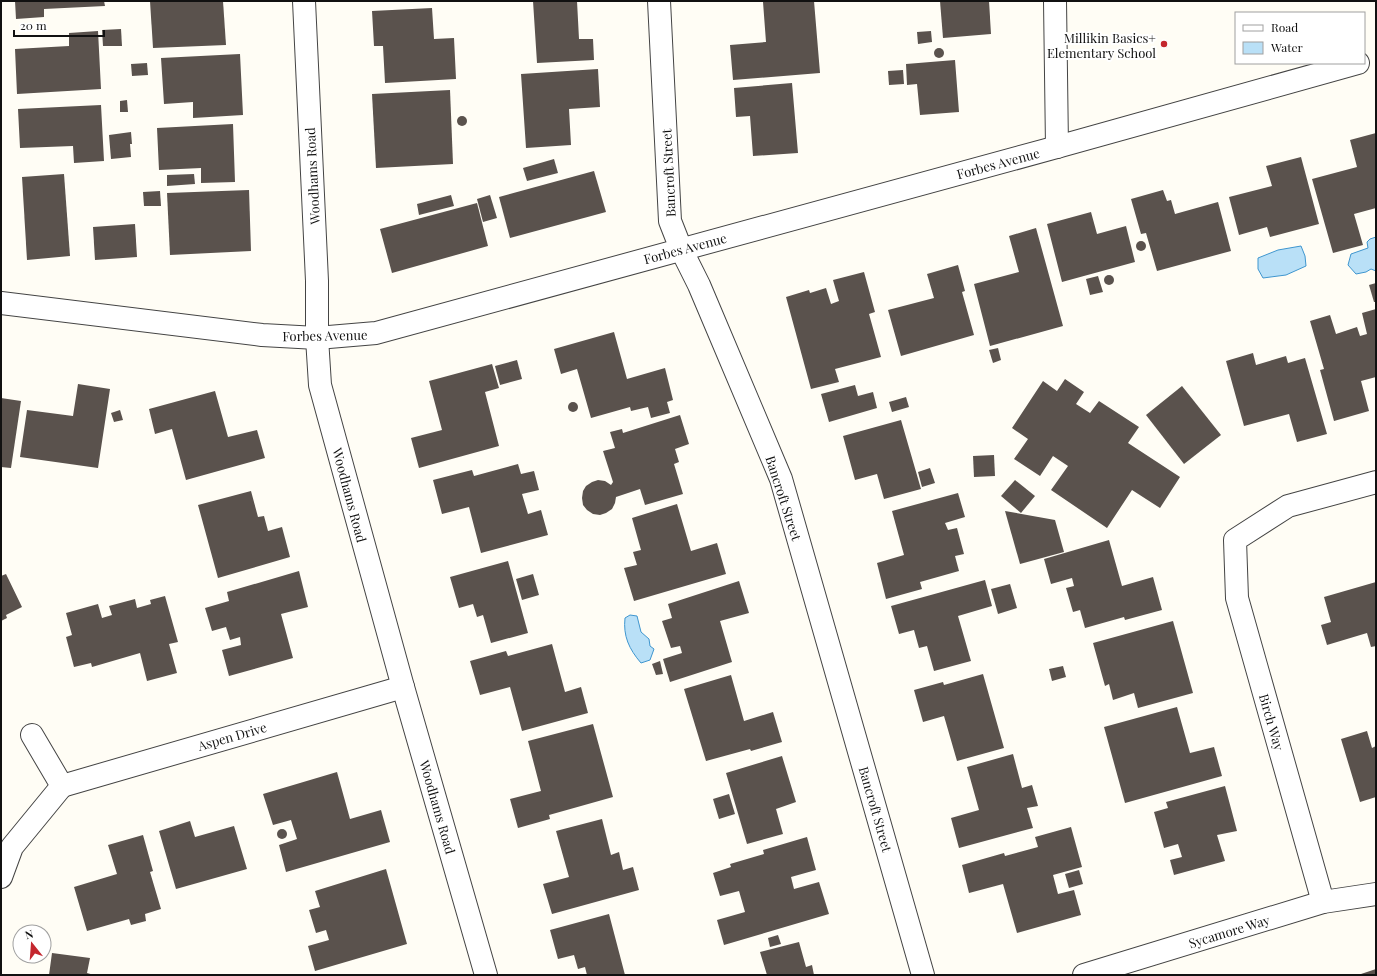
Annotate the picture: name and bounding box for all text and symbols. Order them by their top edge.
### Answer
scale bar [14,12,104,38]
legend [1235,12,1365,64]
text: 20 m [20,17,47,33]
text: Road [1271,19,1298,35]
place label: Millikin Basics+ Elementary School [1047,29,1156,61]
marker: Millikin Basics+ Elementary School [1159,39,1169,49]
text: Water [1270,39,1304,55]
street label: Woodhams Road [301,127,323,226]
street label: Bancroft Street [657,128,679,217]
street label: Forbes Avenue [955,144,1042,182]
street label: Forbes Avenue [642,229,729,267]
street label: Forbes Avenue [282,326,368,344]
street label: Woodhams Road [329,445,371,544]
street label: Bancroft Street [762,453,806,543]
street label: Birch Way [1256,692,1288,753]
street label: Aspen Drive [195,718,269,754]
street label: Woodhams Road [416,757,460,856]
street label: Bancroft Street [856,764,896,854]
street label: Sycamore Way [1186,910,1272,951]
north arrow [12,924,52,964]
text: N [23,926,35,942]

